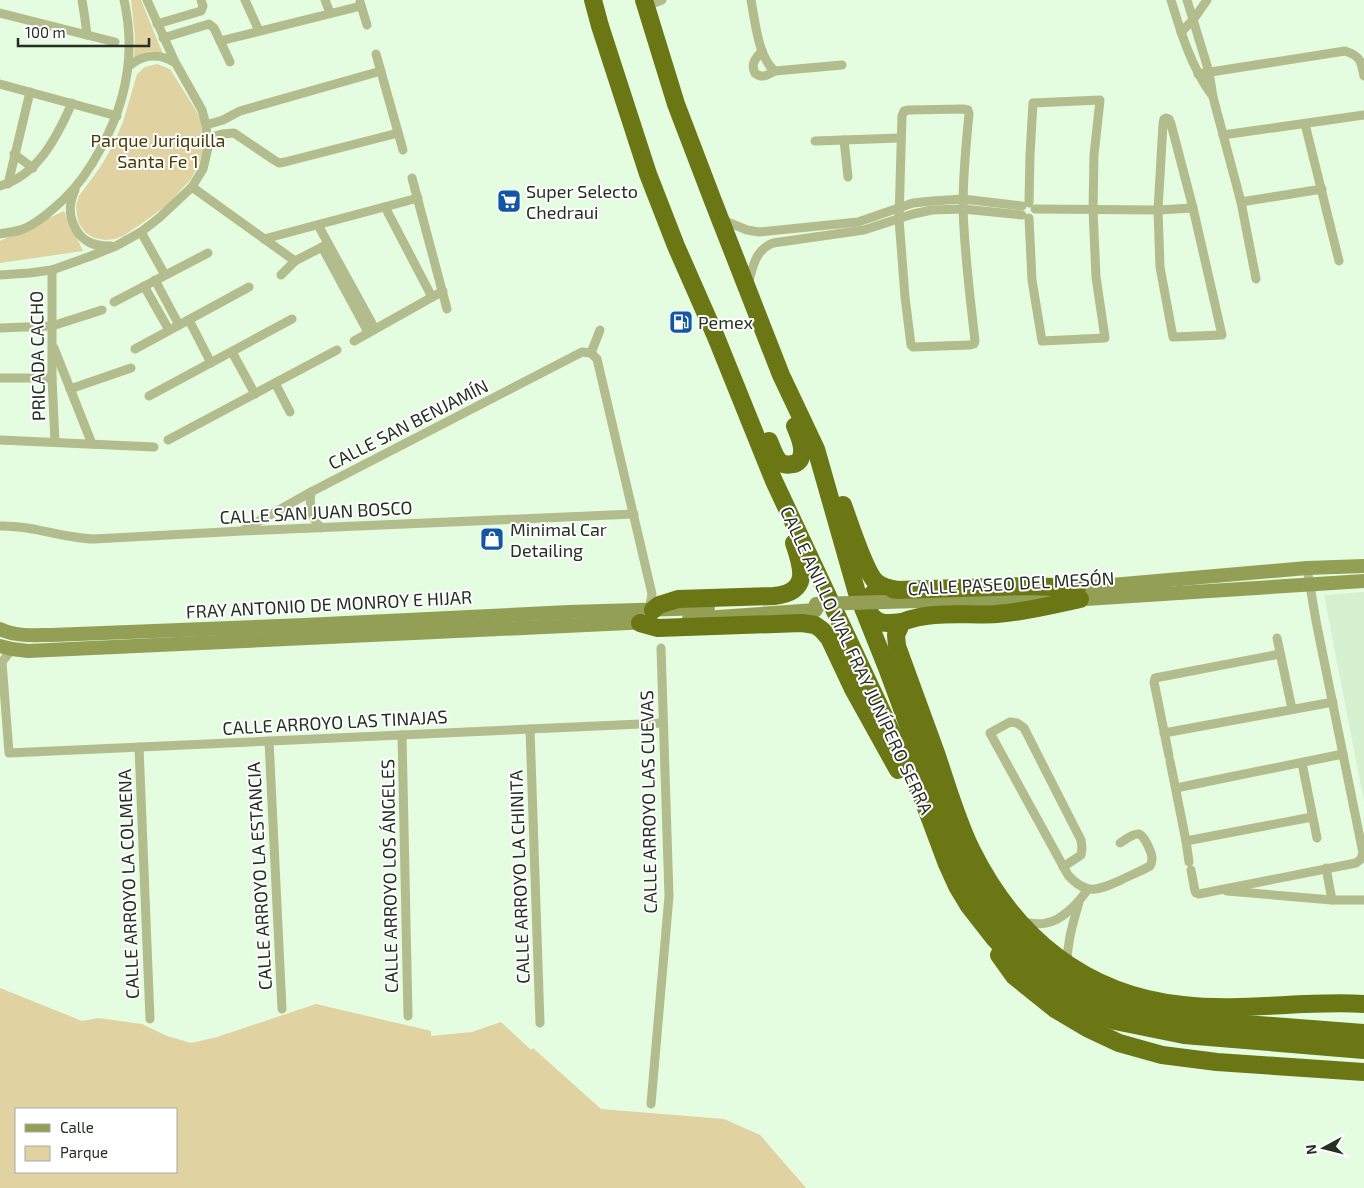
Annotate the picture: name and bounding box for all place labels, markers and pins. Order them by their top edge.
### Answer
place label: Super Selecto Chedraui [526,180,638,223]
supermarket icon: Super Selecto Chedraui [496,188,522,214]
fuel station icon: Pemex [668,309,694,335]
place label: Pemex [698,311,754,333]
place label: Minimal Car Detailing [510,518,607,561]
shop icon: Minimal Car Detailing [479,526,505,552]

